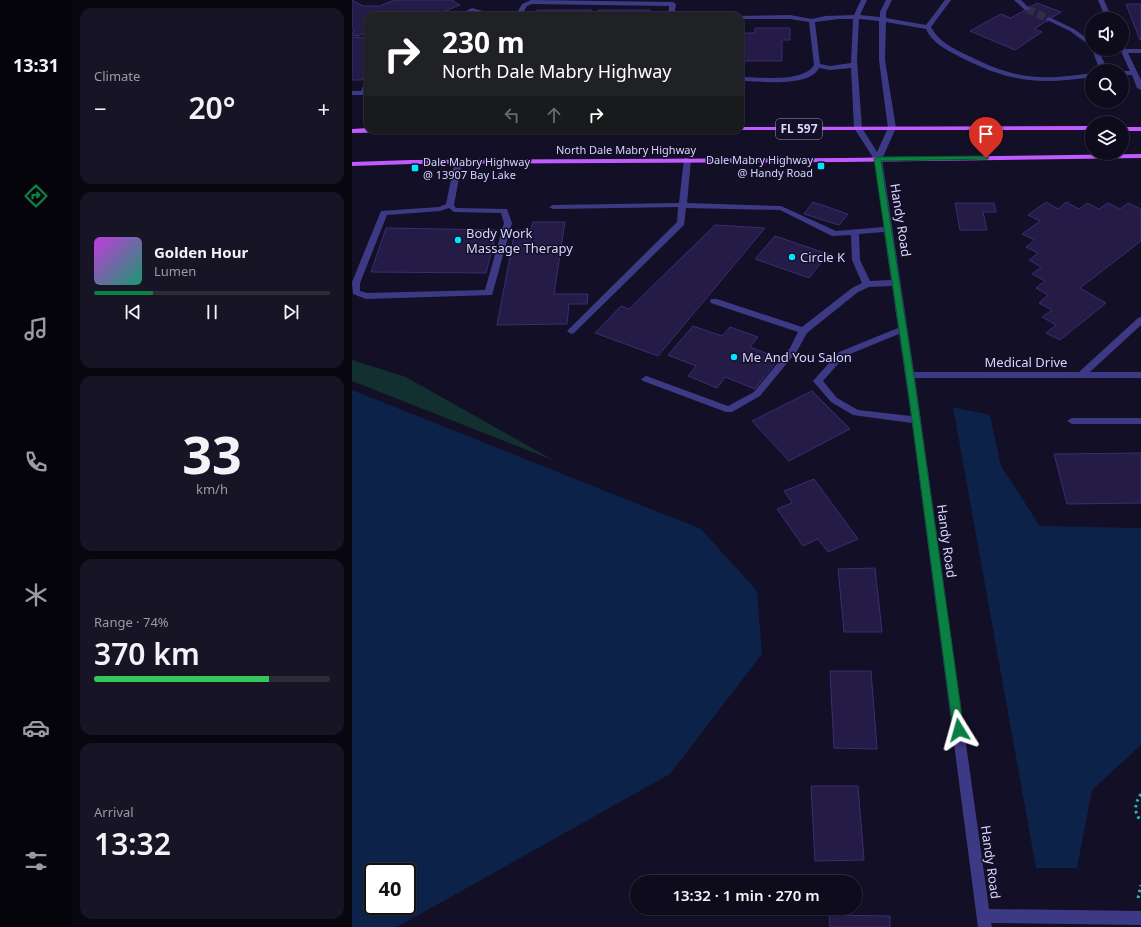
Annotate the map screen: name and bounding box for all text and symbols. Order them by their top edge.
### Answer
map controls [1085,12,1129,160]
button: sound [1085,12,1129,56]
text: 230 m [442,23,525,61]
icon: right [376,28,428,80]
text: 13:31 [13,53,59,77]
text: North Dale Mabry Highway [442,59,671,83]
button: search [1085,64,1129,108]
text: Climate [94,67,140,85]
text: 20° [188,87,236,128]
text: − [94,93,107,123]
text: + [317,93,330,123]
icon: left [501,104,523,126]
icon: ahead [543,104,565,126]
icon: right [585,104,607,126]
button: layers [1085,116,1129,160]
pin [969,117,1003,158]
road number: FL 597 [776,119,822,139]
icon: arrive [975,123,997,145]
street label: North Dale Mabry Highway [556,142,696,157]
place label: Dale Mabry Highway @ Handy Road [706,152,813,180]
place label: Dale Mabry Highway @ 13907 Bay Lake [423,154,530,182]
marker: Dale Mabry Highway @ Handy Road [816,161,826,171]
marker: Dale Mabry Highway @ 13907 Bay Lake [410,163,420,173]
icon: directions [22,182,50,210]
street label: Handy Road [886,182,916,258]
place label: Body Work Massage Therapy [466,224,573,257]
marker: Body Work Massage Therapy [453,235,463,245]
text: Golden Hour [154,242,248,262]
place label: Circle K [800,248,846,266]
marker: Circle K [787,252,797,262]
text: Lumen [154,262,196,280]
icon: previous [122,301,144,323]
icon: pause [201,301,223,323]
icon: next [280,301,302,323]
icon: music [22,315,50,343]
place label: Me And You Salon [742,348,852,366]
marker: Me And You Salon [729,352,739,362]
street label: Medical Drive [985,353,1067,371]
text: 33 [182,418,242,489]
icon: phone [22,448,50,476]
text: km/h [196,480,228,498]
street label: Handy Road [933,503,961,579]
icon: climate [22,581,50,609]
text: Range · 74% [94,613,169,631]
text: 370 km [94,633,200,674]
position arrow [938,709,980,751]
icon: car [22,714,50,742]
text: Arrival [94,803,134,821]
text: 13:32 [94,823,171,864]
street label: Handy Road [977,824,1005,900]
icon: filters [22,847,50,875]
speed limit sign: 40 [364,863,416,915]
text: 13:32 · 1 min · 270 m [672,885,820,905]

